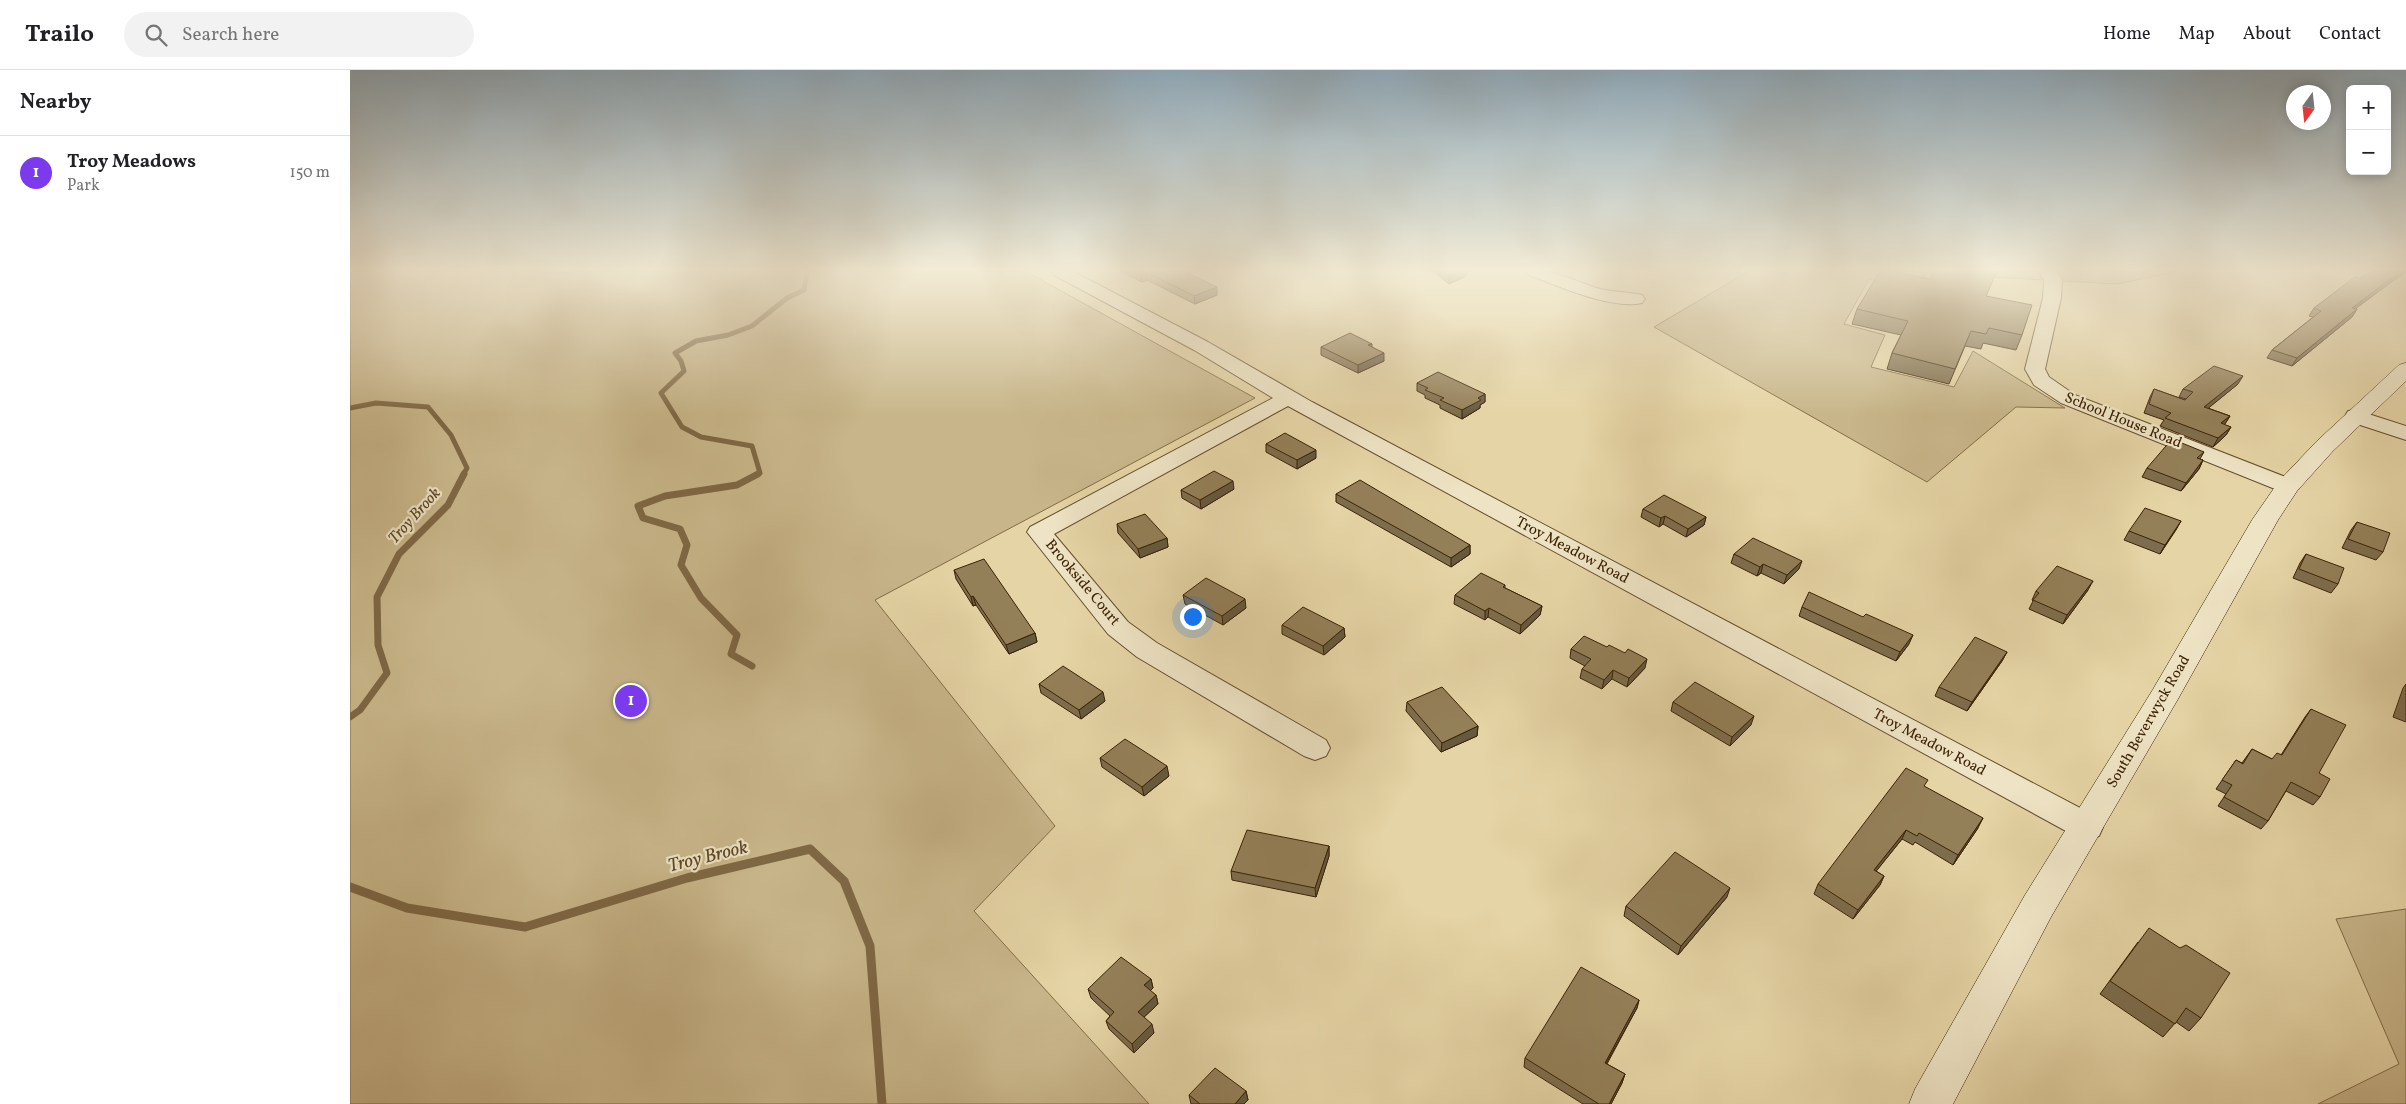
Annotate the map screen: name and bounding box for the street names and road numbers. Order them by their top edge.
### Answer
street label: School House Road [2061,388,2185,454]
street label: Troy Meadow Road [1512,512,1632,590]
street label: Brookside Court [1040,535,1124,631]
street label: South Beverwyck Road [2102,652,2196,792]
street label: Troy Meadow Road [1869,704,1989,782]

